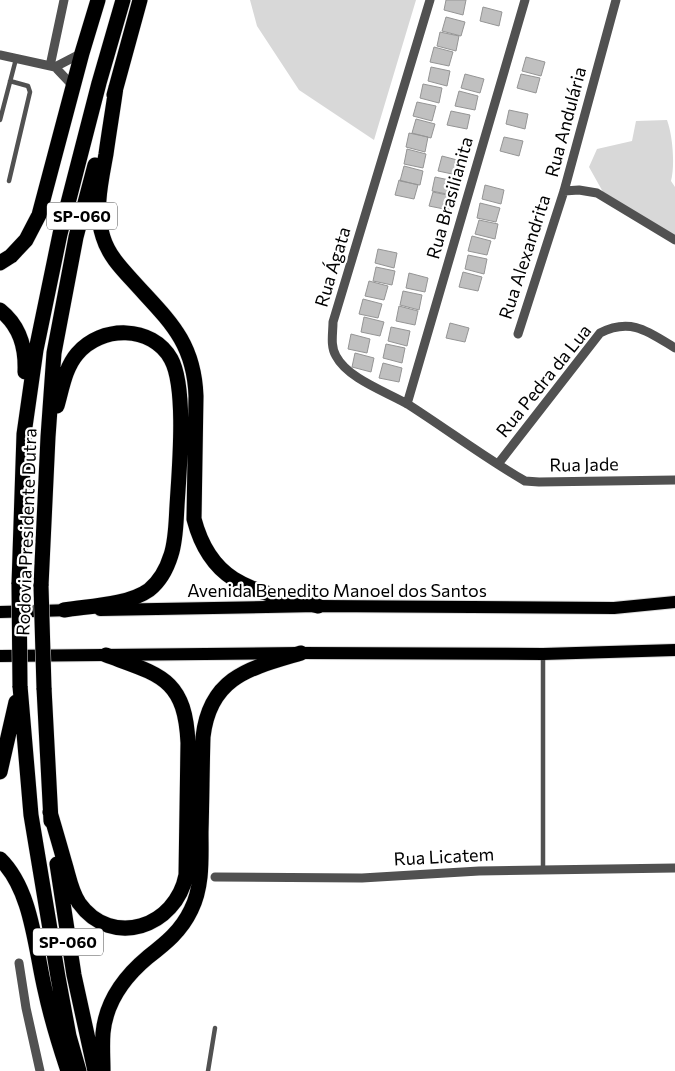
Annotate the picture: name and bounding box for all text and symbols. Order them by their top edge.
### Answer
street label: Rua Andulária [540,64,590,179]
street label: Rua Brasilianita [421,134,477,261]
street label: Rua Alexandrita [494,192,555,322]
road number: SP-060 [47,202,117,230]
street label: Rua Ágata [309,224,355,309]
street label: Rua Pedra da Lua [491,320,595,441]
street label: Rodovia Presidente Dutra [11,428,41,636]
street label: Rua Jade [549,452,619,476]
street label: Avenida Benedito Manoel dos Santos [187,579,487,601]
street label: Rua Licatem [393,842,495,870]
road number: SP-060 [33,929,103,956]

